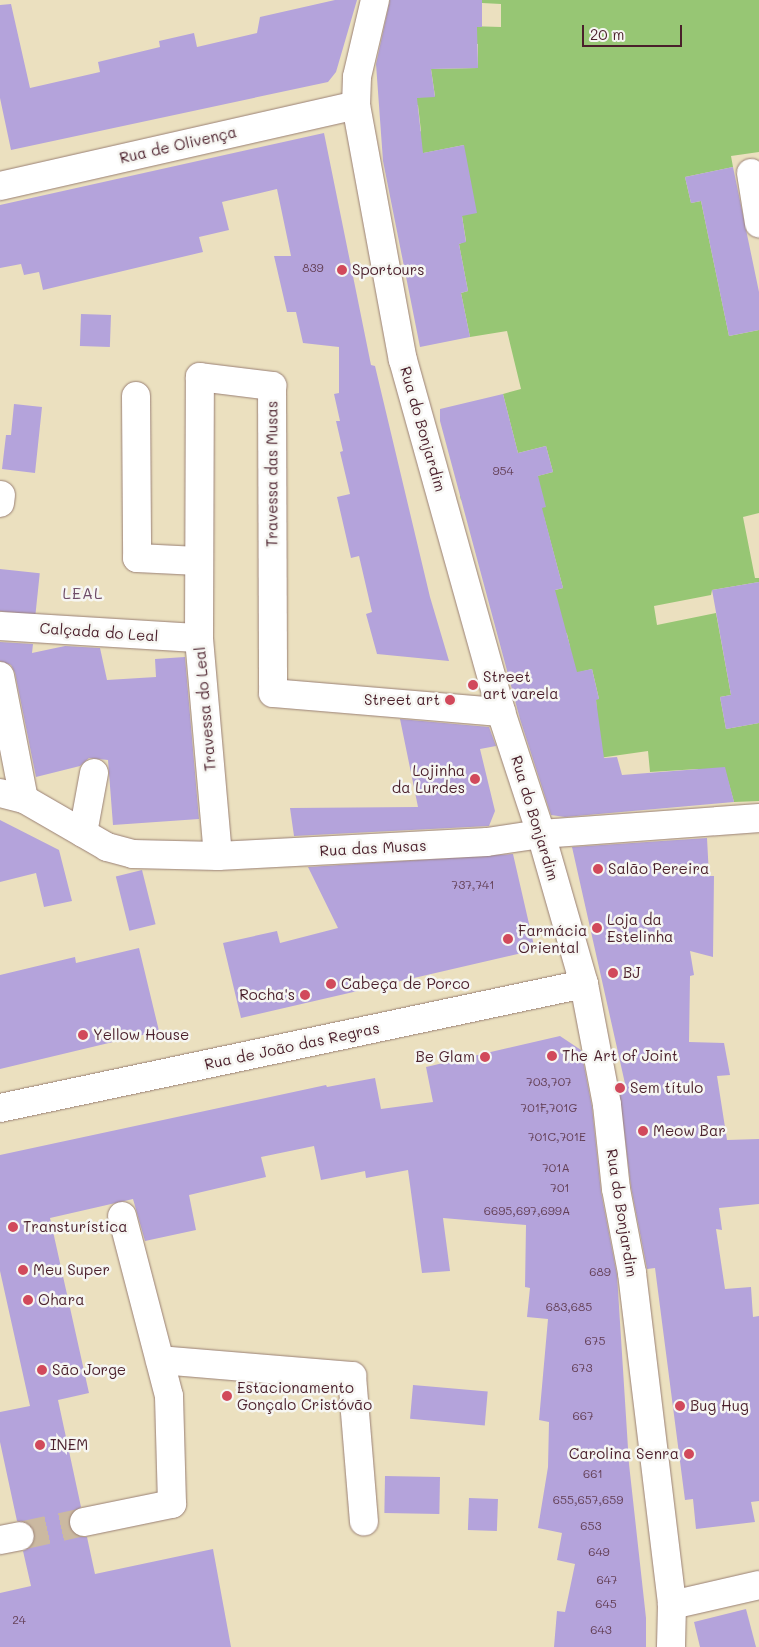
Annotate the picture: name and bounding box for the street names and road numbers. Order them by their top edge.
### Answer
street label: Rua de Olivença [118,123,238,167]
street label: Rua do Bonjardim [396,364,450,494]
street label: Travessa das Musas [263,401,281,547]
street label: Calçada do Leal [39,619,159,645]
street label: Travessa do Leal [191,646,219,772]
street label: Rua do Bonjardim [507,753,563,883]
street label: Rua das Musas [319,836,427,860]
street label: Rua de João das Regras [203,1019,381,1073]
street label: Rua do Bonjardim [603,1148,641,1278]

